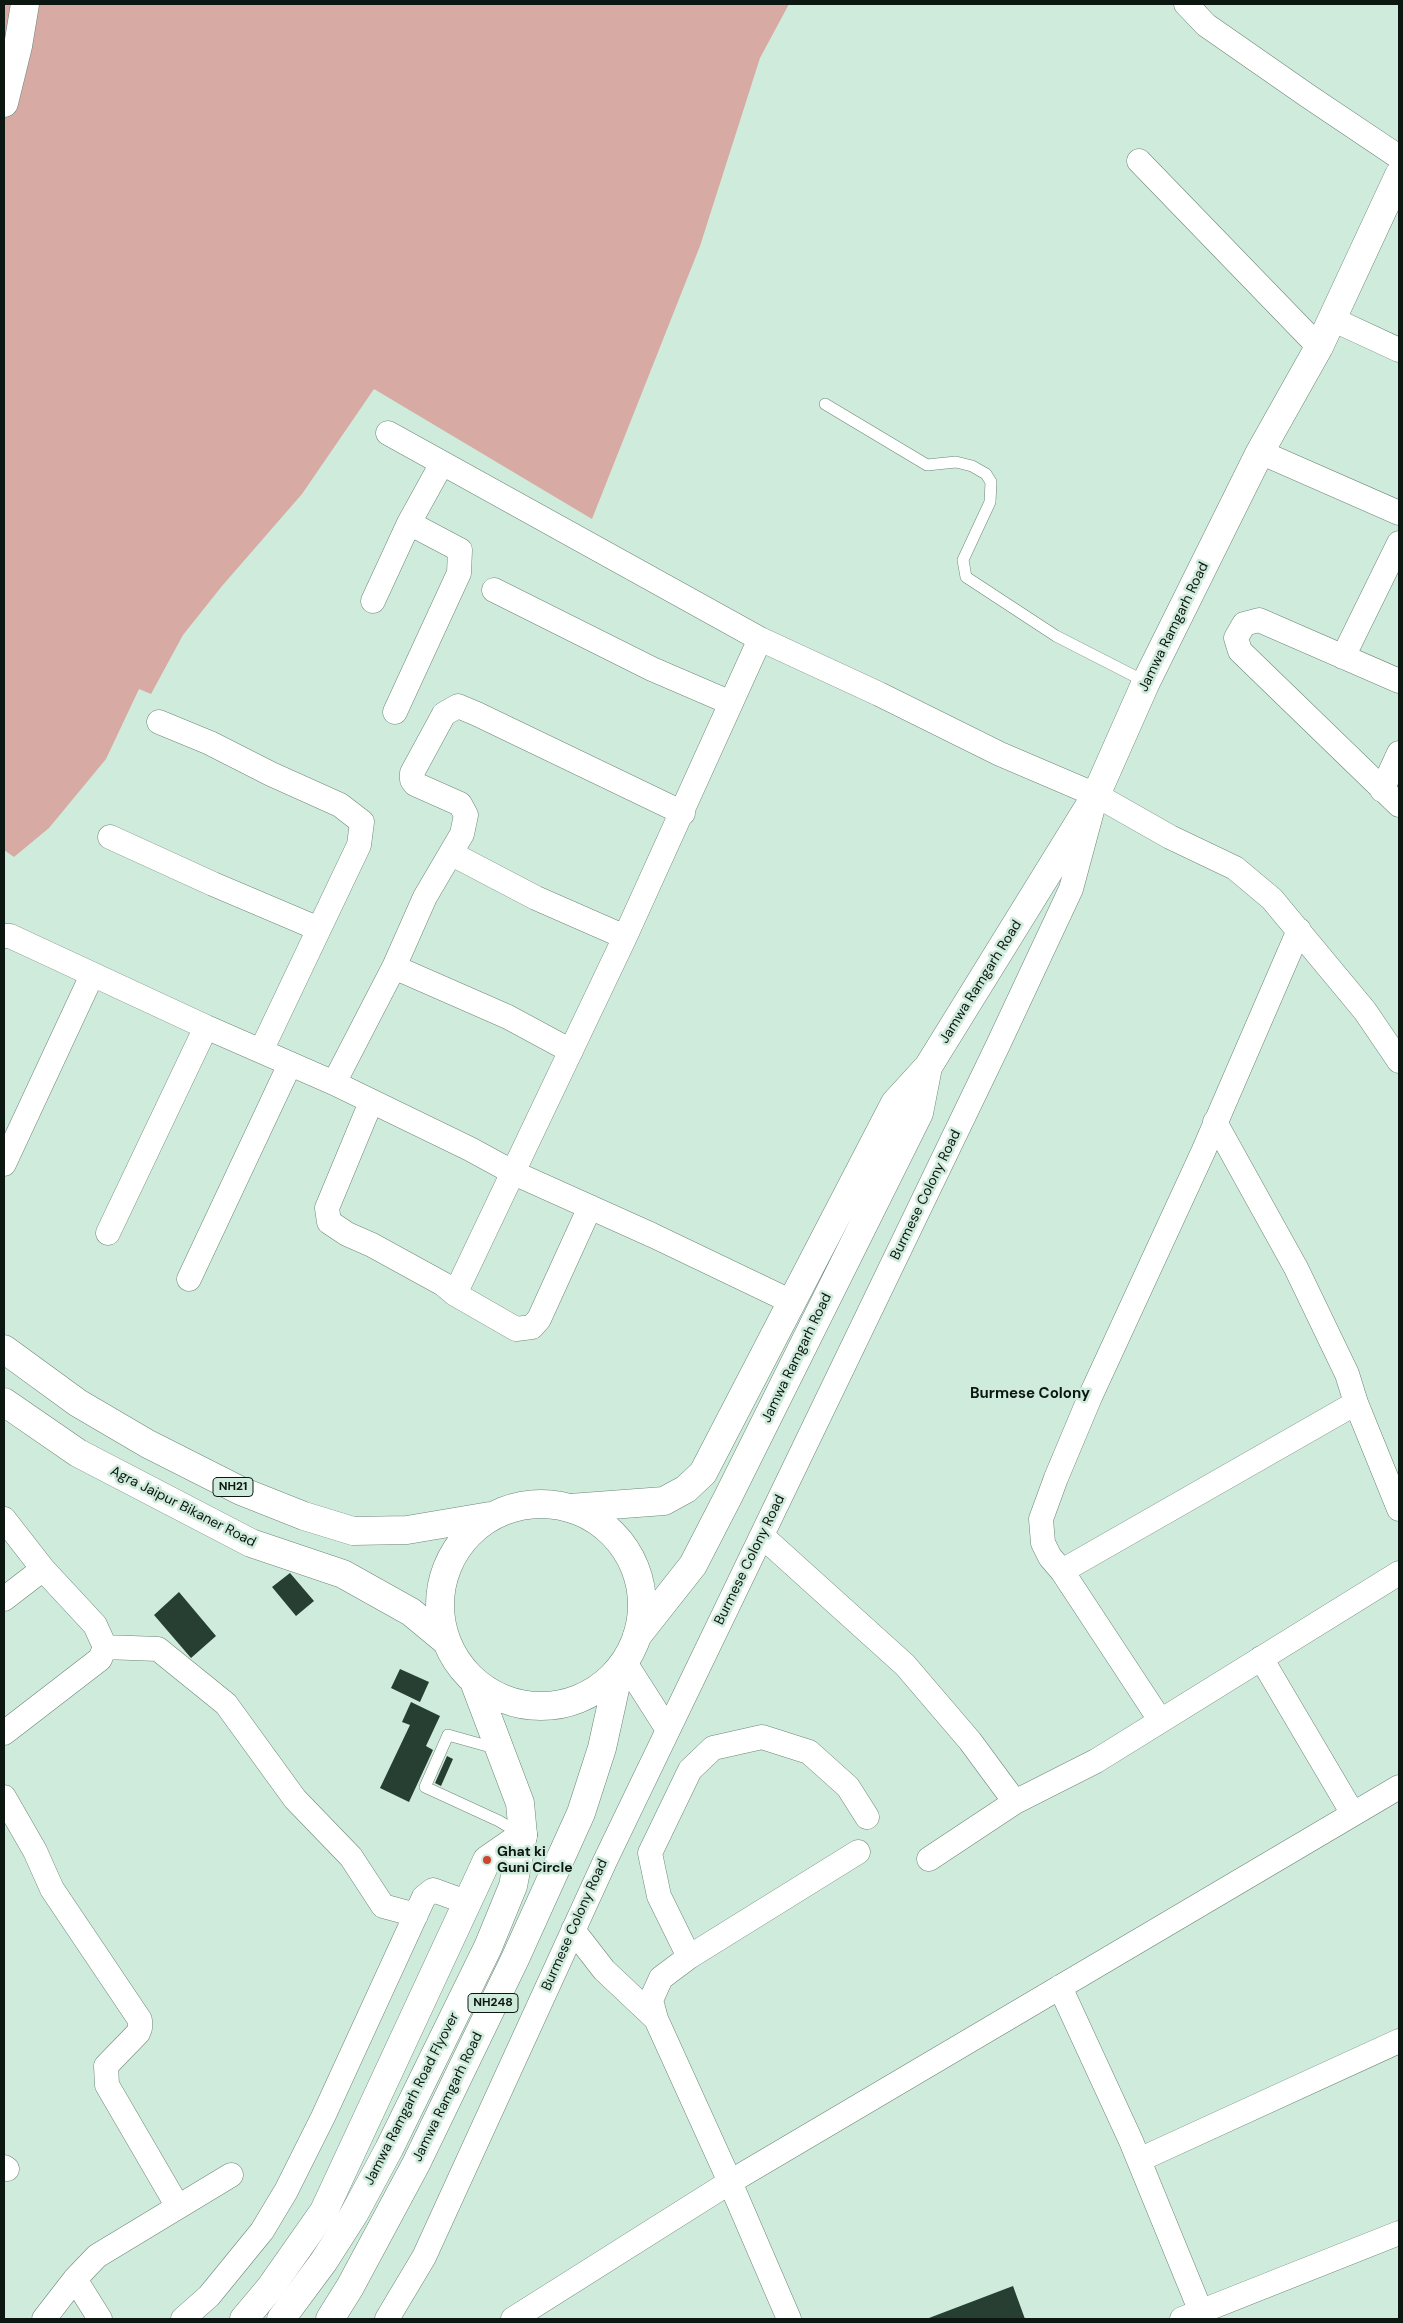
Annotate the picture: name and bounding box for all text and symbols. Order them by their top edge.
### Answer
street label: Jamwa Ramgarh Road [1135,559,1213,695]
street label: Jamwa Ramgarh Road [936,917,1026,1047]
street label: Burmese Colony Road [887,1127,965,1263]
street label: Jamwa Ramgarh Road [758,1290,836,1426]
district label: Burmese Colony [970,1385,1090,1403]
street label: Agra Jaipur Bikaner Road [107,1463,259,1551]
road number: NH21 [213,1478,253,1496]
street label: Burmese Colony Road [711,1492,789,1628]
place label: Ghat ki Guni Circle [497,1844,573,1876]
marker: Ghat ki Guni Circle [481,1854,493,1866]
street label: Burmese Colony Road [538,1857,612,1993]
road number: NH248 [468,1994,518,2012]
street label: Jamwa Ramgarh Road Flyover [361,2010,463,2188]
street label: Jamwa Ramgarh Road [409,2029,487,2165]

